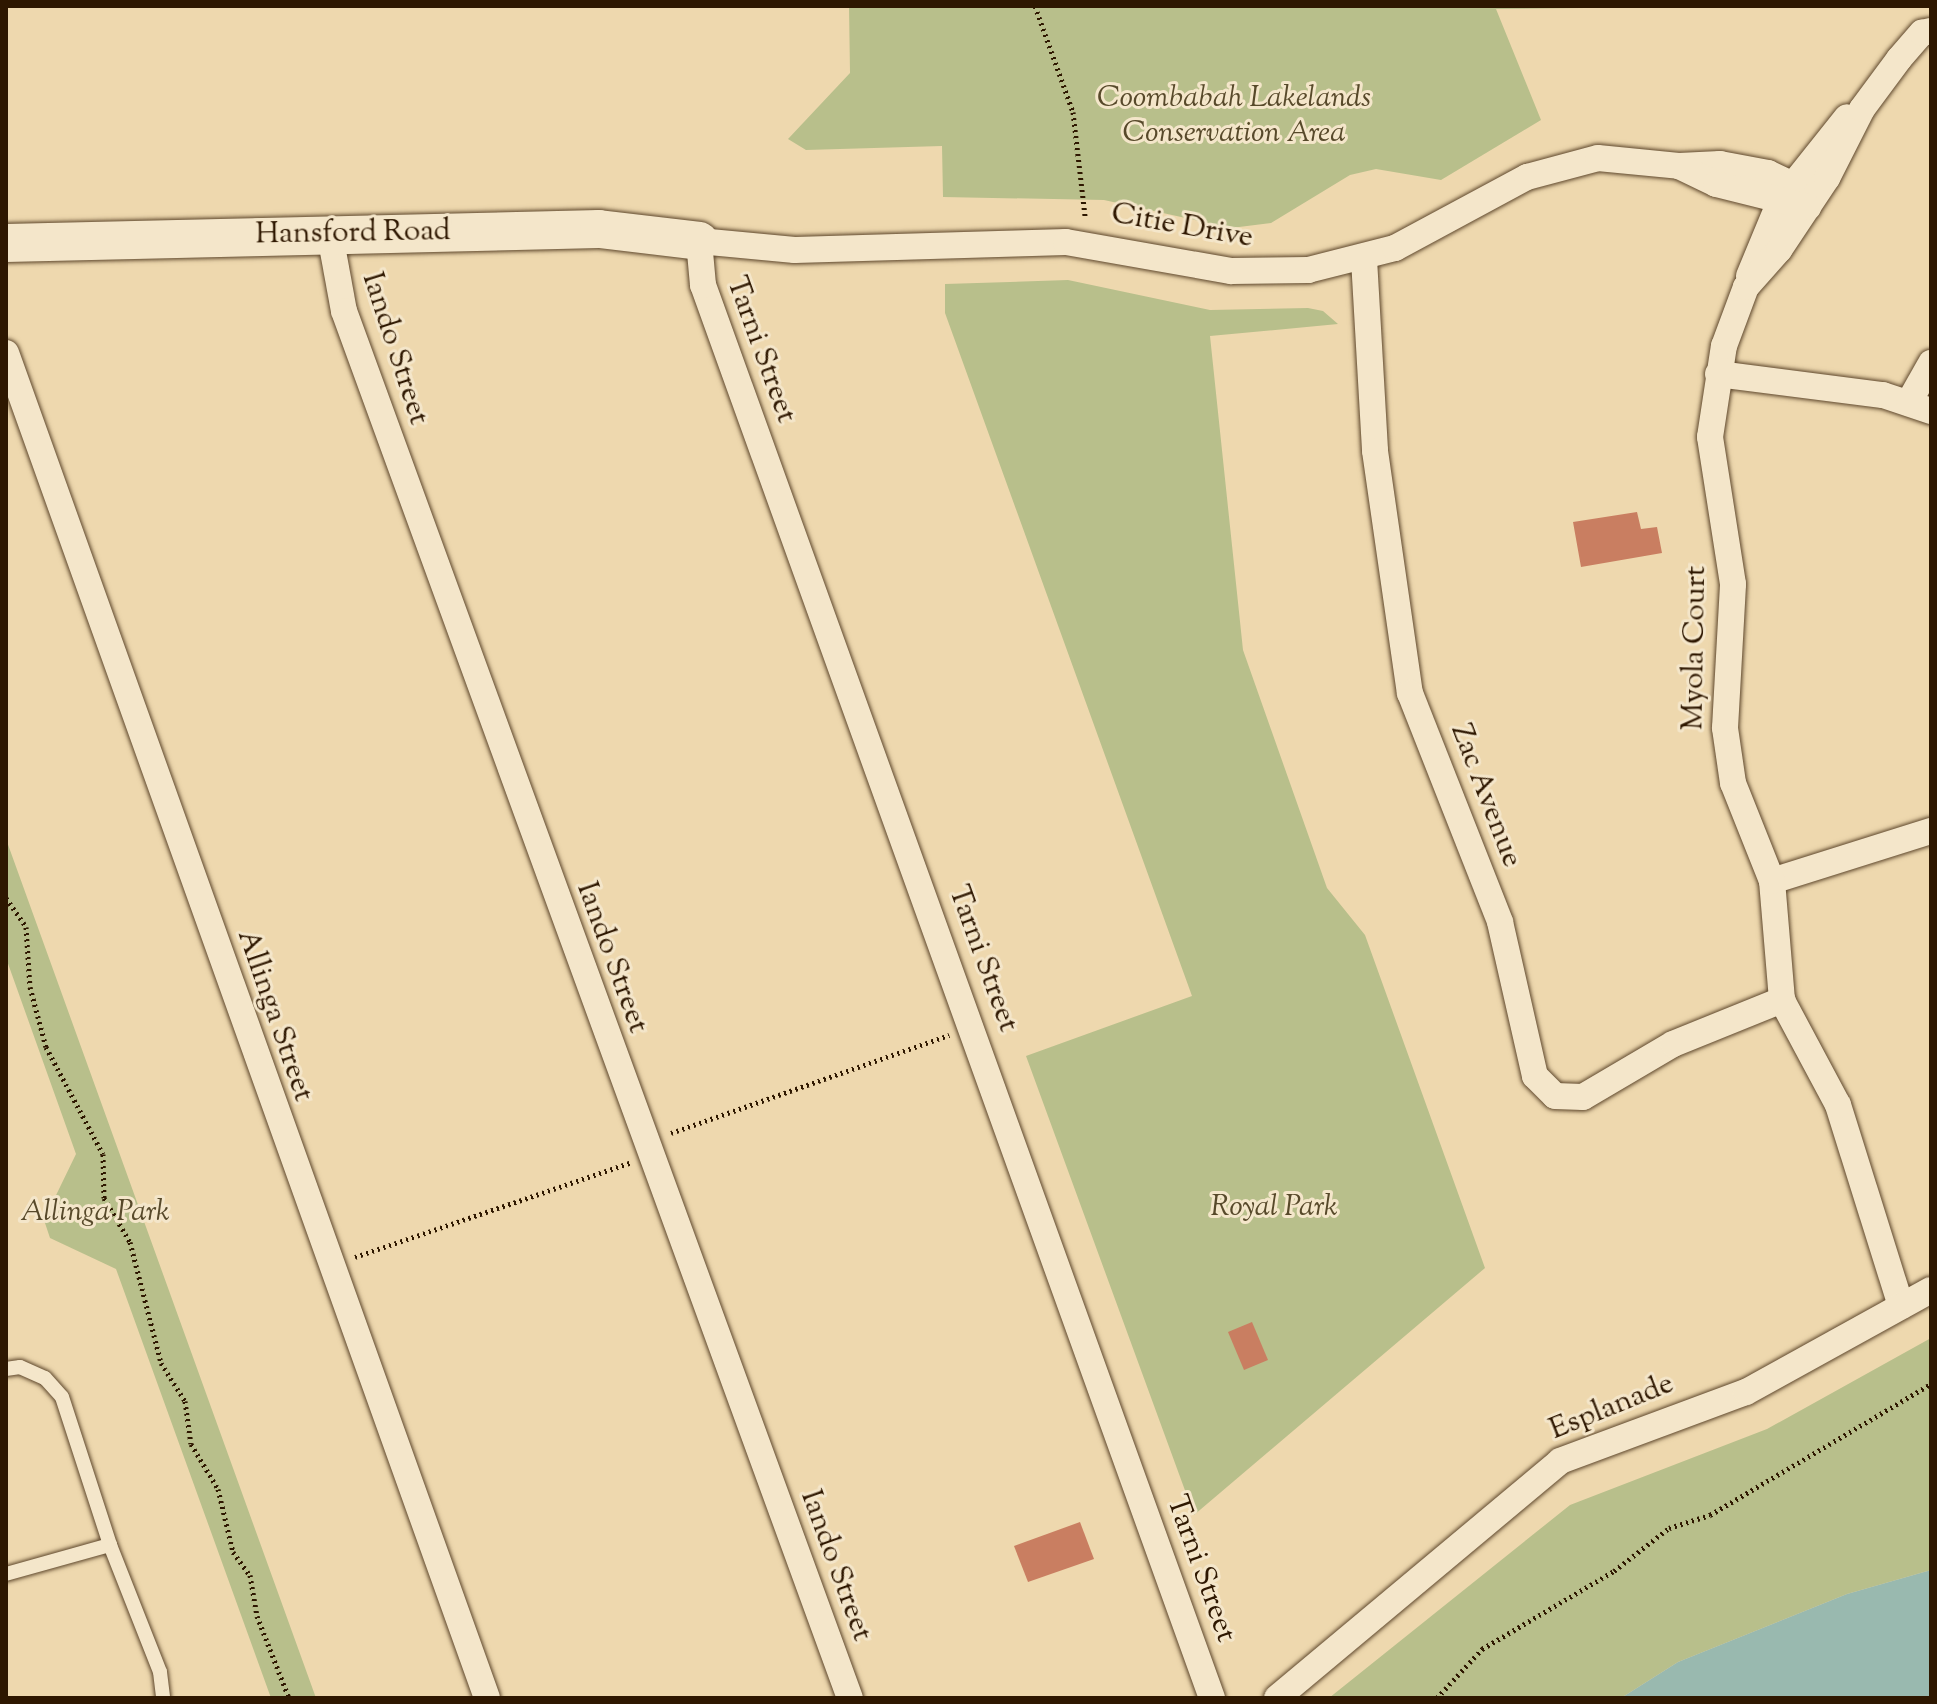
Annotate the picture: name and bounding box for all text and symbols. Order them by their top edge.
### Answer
park label: Coombabah Lakelands Conservation Area [1097,81,1371,152]
street label: Citie Drive [1108,197,1256,257]
street label: Hansford Road [255,214,451,254]
street label: Iando Street [352,268,436,430]
street label: Tarni Street [717,272,803,428]
street label: Myola Court [1677,565,1715,731]
street label: Zac Avenue [1441,719,1529,873]
street label: Iando Street [567,878,655,1038]
street label: Tarni Street [939,881,1025,1037]
street label: Allinga Street [228,925,320,1107]
park label: Royal Park [1210,1190,1338,1226]
park label: Allinga Park [20,1195,170,1231]
street label: Esplanade [1545,1367,1679,1449]
street label: Iando Street [791,1486,879,1646]
street label: Tarni Street [1157,1491,1243,1647]

